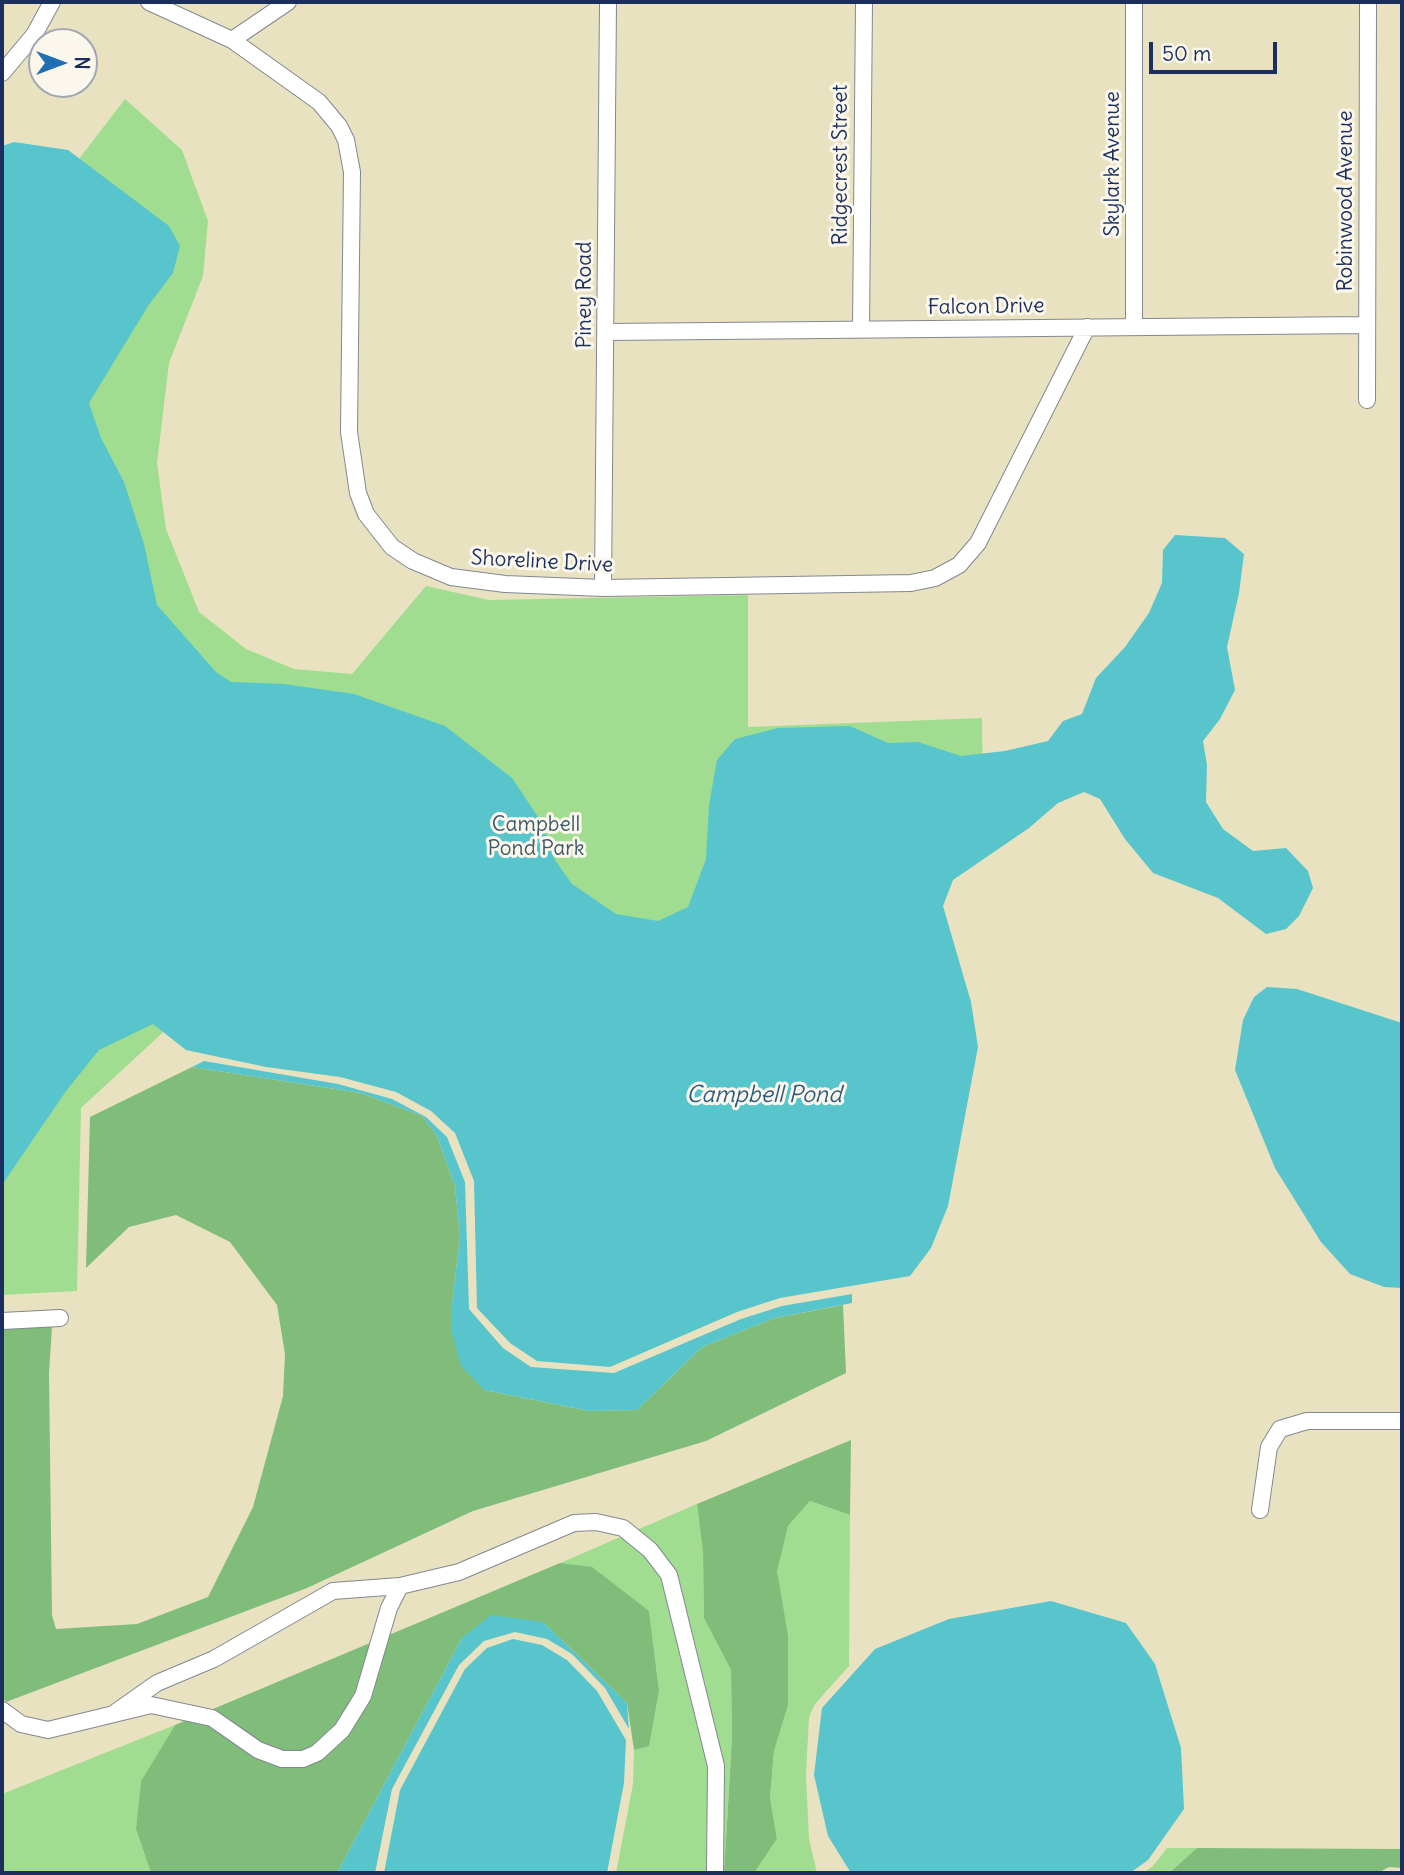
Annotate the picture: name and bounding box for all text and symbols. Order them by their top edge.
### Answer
north arrow [28,28,98,98]
scale bar [1152,28,1280,72]
text: 50 m [1162,40,1211,67]
text: N [70,56,94,70]
street label: Ridgecrest Street [828,84,854,246]
street label: Skylark Avenue [1100,91,1126,237]
street label: Robinwood Avenue [1333,110,1359,292]
street label: Piney Road [572,242,598,348]
street label: Falcon Drive [927,293,1045,321]
street label: Shoreline Drive [470,546,614,578]
park label: Campbell Pond Park [488,812,584,862]
water label: Campbell Pond [686,1081,842,1109]

